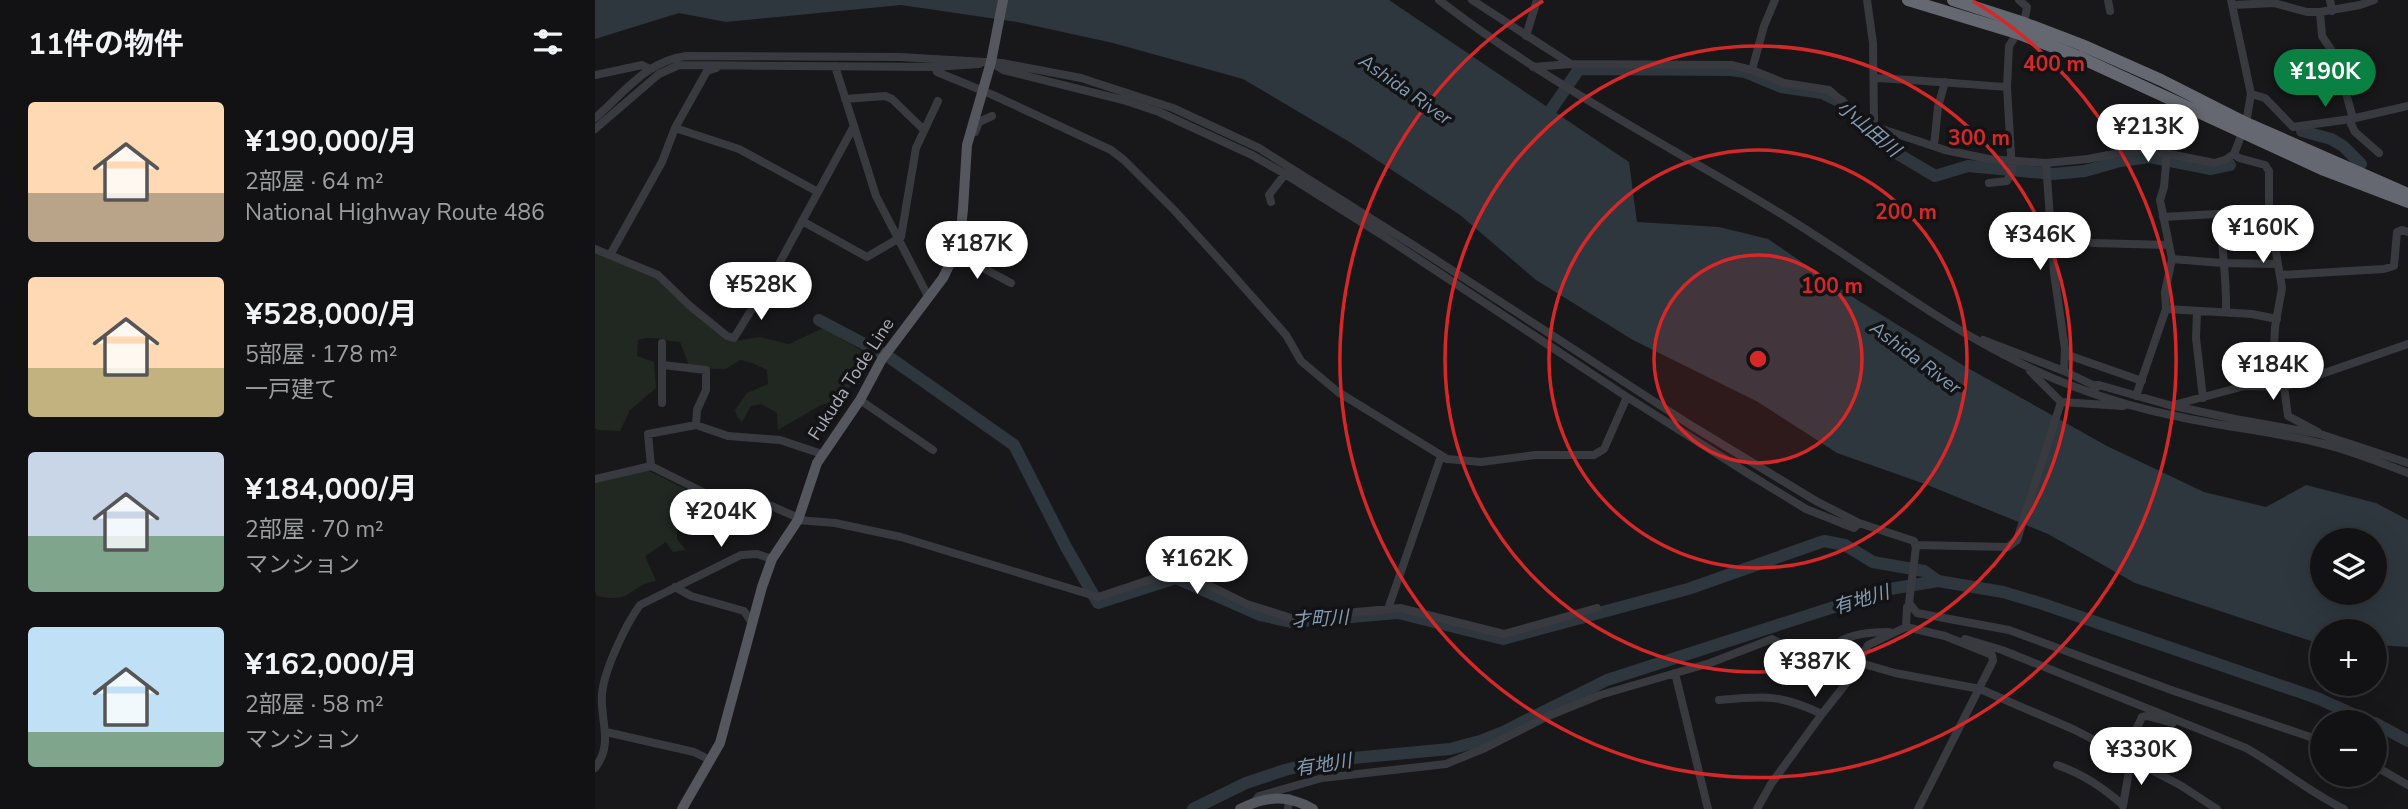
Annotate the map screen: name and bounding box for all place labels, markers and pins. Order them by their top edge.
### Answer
pin: ¥190K [2276,50,2374,109]
pin: ¥213K [2099,104,2197,164]
pin: ¥160K [2214,205,2312,265]
pin: ¥346K [1991,212,2089,272]
pin: ¥187K [928,222,1026,281]
pin: ¥528K [712,262,810,322]
pin: ¥184K [2224,342,2322,402]
centre of rings [1746,347,1770,371]
pin: ¥204K [672,490,770,549]
pin: ¥162K [1148,536,1246,596]
pin: ¥387K [1766,640,1864,699]
pin: ¥330K [2092,728,2190,787]

